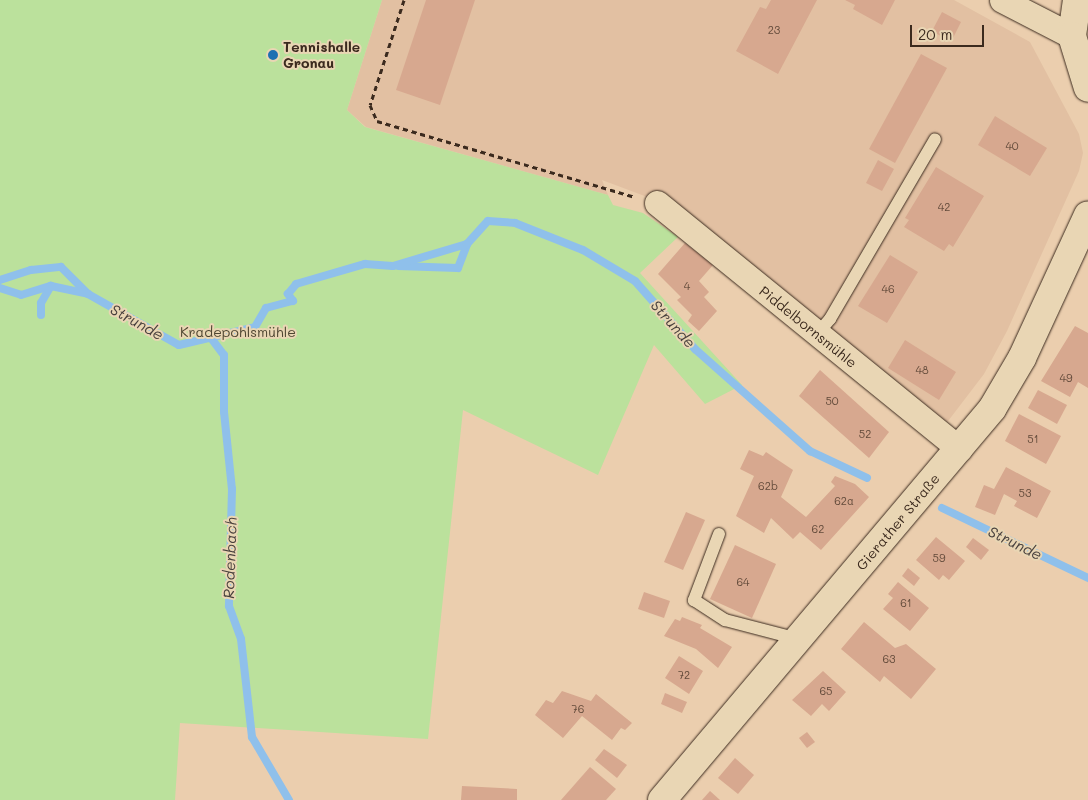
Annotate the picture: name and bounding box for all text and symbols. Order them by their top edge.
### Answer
scale bar [913,15,987,47]
house number: 23 [768,23,780,37]
text: 20 m [918,24,952,44]
place label: Tennishalle Gronau [283,39,360,72]
marker: Tennishalle Gronau [267,49,279,61]
house number: 40 [1005,139,1019,153]
house number: 42 [938,200,950,214]
house number: 4 [684,279,690,293]
house number: 46 [881,282,895,296]
street label: Piddelbornsmühle [756,283,860,371]
water label: Strunde [647,296,699,352]
water label: Strunde [107,300,167,344]
park label: Kradepohlsmühle [180,324,296,340]
house number: 48 [915,363,929,377]
house number: 49 [1060,371,1072,385]
house number: 50 [825,394,839,408]
house number: 52 [859,427,871,441]
house number: 51 [1027,432,1039,446]
street label: Gierather Straße [853,470,943,574]
house number: 62b [758,479,778,493]
house number: 53 [1019,486,1031,500]
house number: 62a [834,494,854,508]
water label: Rodenbach [220,517,240,599]
house number: 62 [812,522,824,536]
water label: Strunde [985,522,1045,564]
house number: 59 [933,551,945,565]
house number: 64 [736,575,750,589]
house number: 61 [900,596,912,610]
house number: 63 [882,652,896,666]
house number: 72 [678,668,690,682]
house number: 65 [819,684,833,698]
house number: 76 [572,702,584,716]

